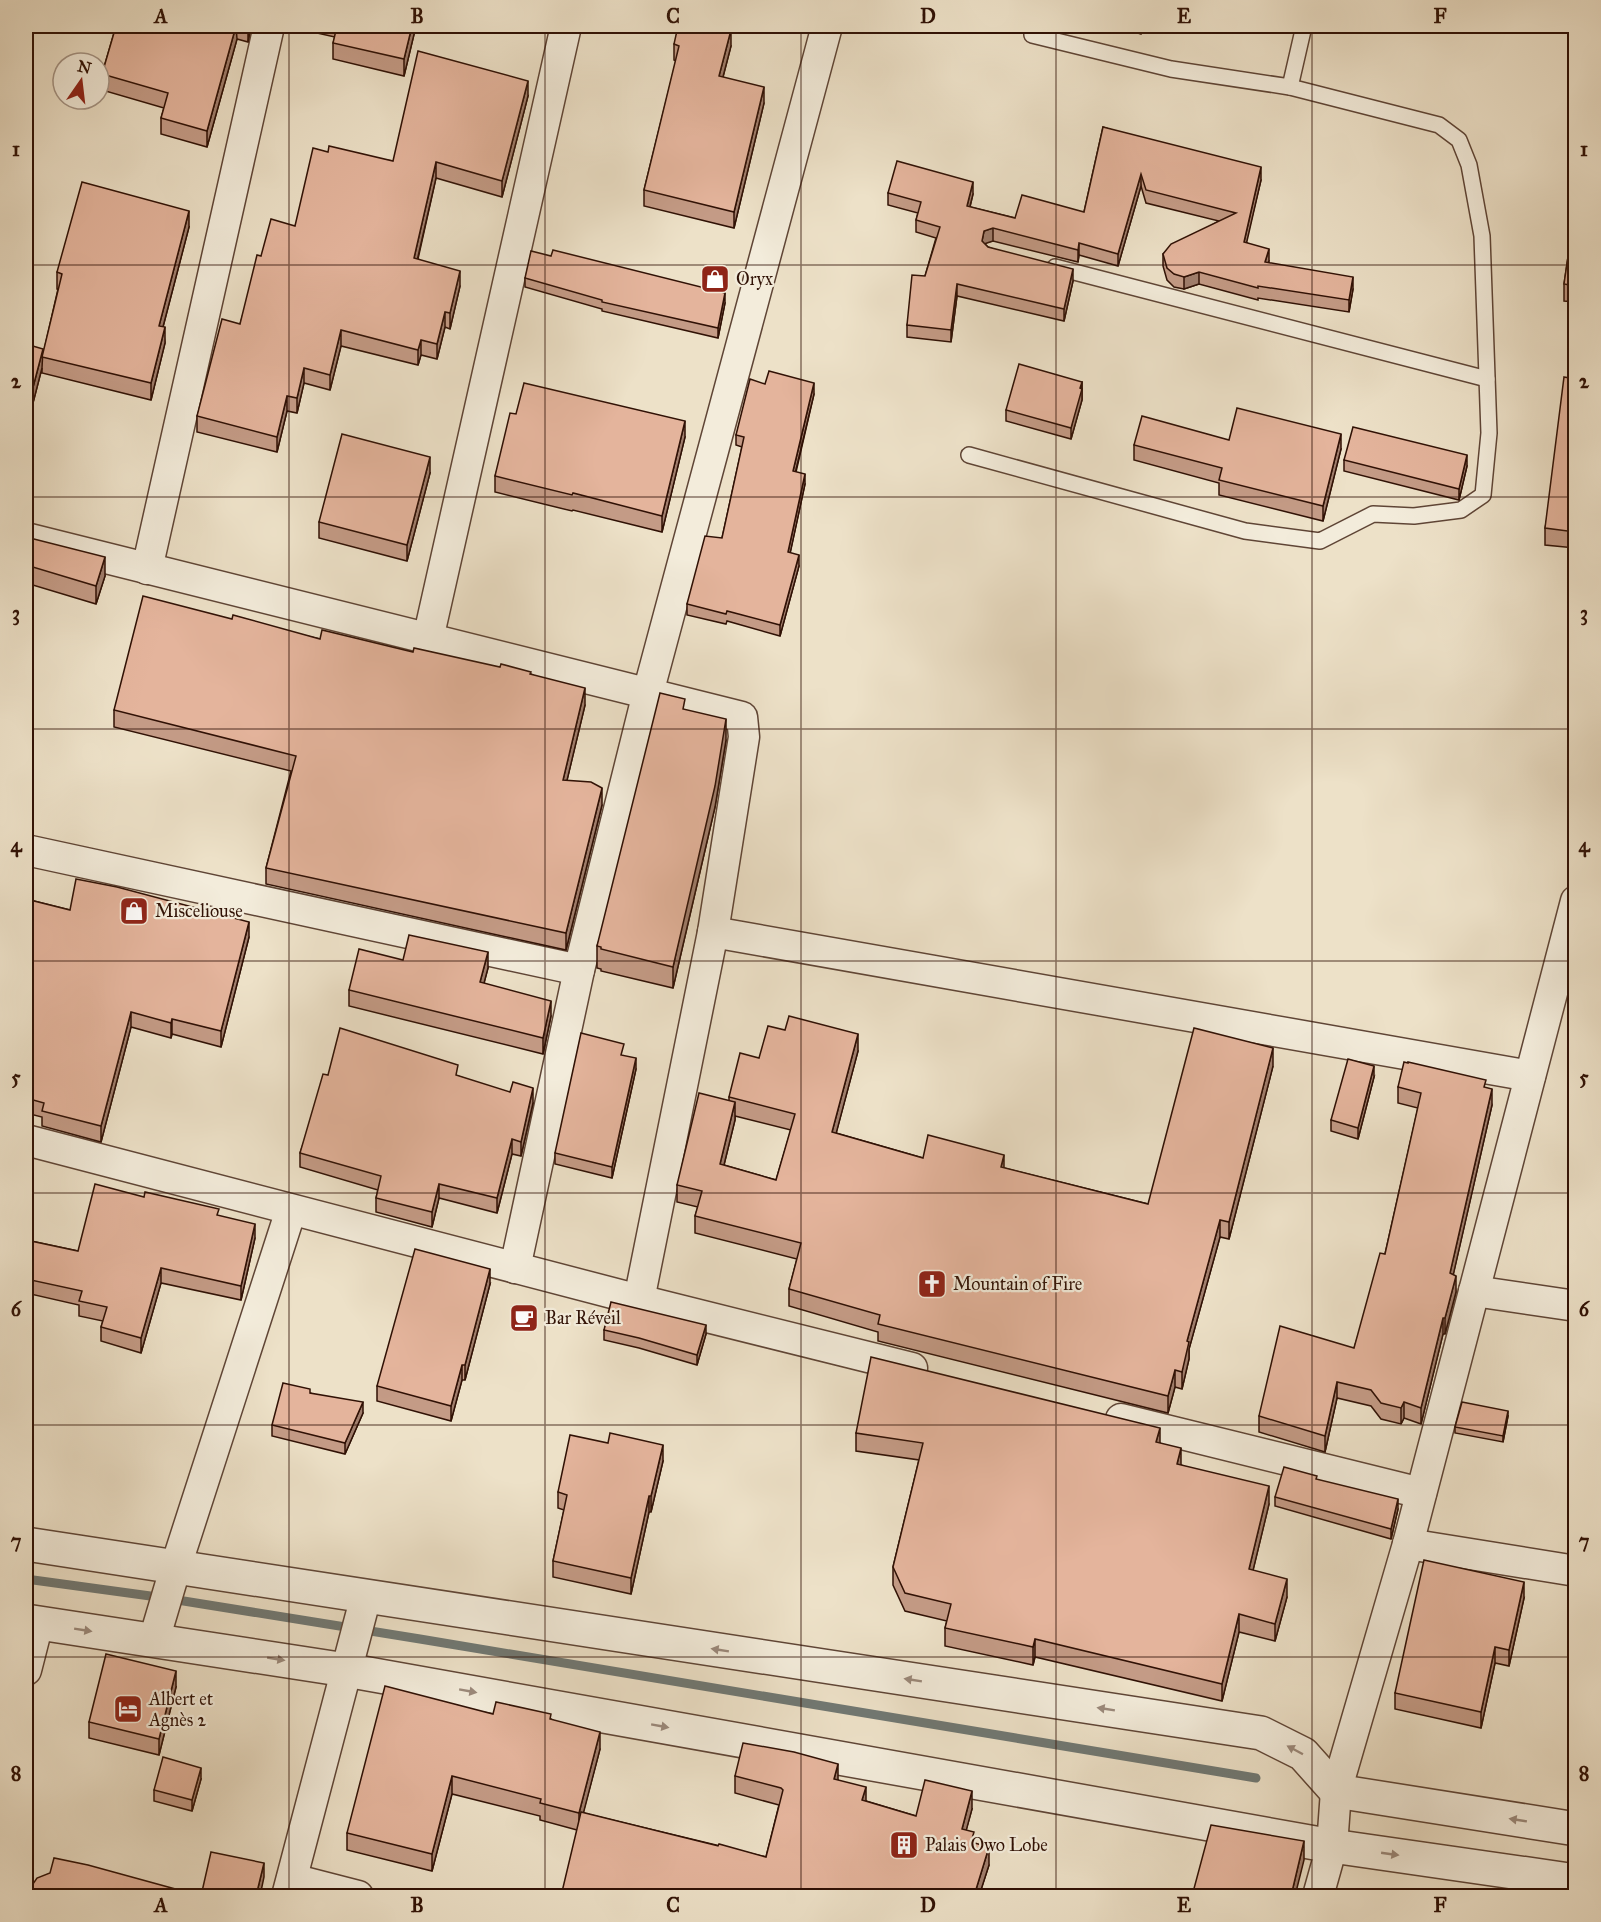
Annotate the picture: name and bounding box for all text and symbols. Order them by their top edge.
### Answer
text: A [152,4,168,28]
text: B [410,4,424,28]
text: C [666,4,680,28]
text: D [920,4,936,28]
text: E [1177,4,1192,28]
text: F [1433,4,1447,28]
north arrow [51,51,111,111]
text: N [76,56,94,78]
text: 1 [12,137,20,161]
text: 1 [1580,137,1588,161]
shop icon: Oryx [699,263,731,295]
place label: Oryx [736,268,773,290]
text: 2 [11,369,22,393]
text: 2 [1579,369,1590,393]
text: 3 [12,601,20,626]
text: 3 [1580,601,1588,626]
text: 4 [10,833,22,858]
text: 4 [1578,833,1590,858]
shop icon: Misceliouse [118,895,150,927]
place label: Misceliouse [155,900,243,922]
text: 5 [11,1065,21,1089]
text: 5 [1579,1065,1589,1089]
church icon: Mountain of Fire [916,1268,948,1300]
place label: Mountain of Fire [953,1273,1082,1295]
text: 6 [11,1297,23,1321]
text: 6 [1579,1297,1591,1321]
cafe icon: Bar Réveil [508,1302,540,1334]
place label: Bar Réveil [545,1307,621,1329]
text: 7 [11,1529,22,1553]
text: 7 [1579,1529,1590,1553]
one-way arrow [74,1625,93,1634]
one-way arrow [711,1646,730,1655]
one-way arrow [267,1655,286,1664]
one-way arrow [903,1675,922,1684]
one-way arrow [459,1687,478,1696]
place label: Albert et Agnès 2 [148,1688,214,1732]
hotel icon: Albert et Agnès 2 [112,1693,144,1725]
one-way arrow [1096,1705,1115,1714]
one-way arrow [651,1722,670,1731]
one-way arrow [1286,1746,1303,1755]
text: 8 [11,1761,21,1785]
text: 8 [1579,1761,1589,1785]
one-way arrow [1508,1815,1527,1824]
building icon: Palais Owo Lobe [888,1829,920,1861]
place label: Palais Owo Lobe [925,1834,1048,1856]
one-way arrow [1380,1850,1399,1859]
text: A [152,1893,168,1917]
text: B [410,1893,424,1917]
text: C [666,1893,680,1917]
text: D [920,1893,936,1917]
text: E [1177,1893,1192,1917]
text: F [1433,1893,1447,1917]

